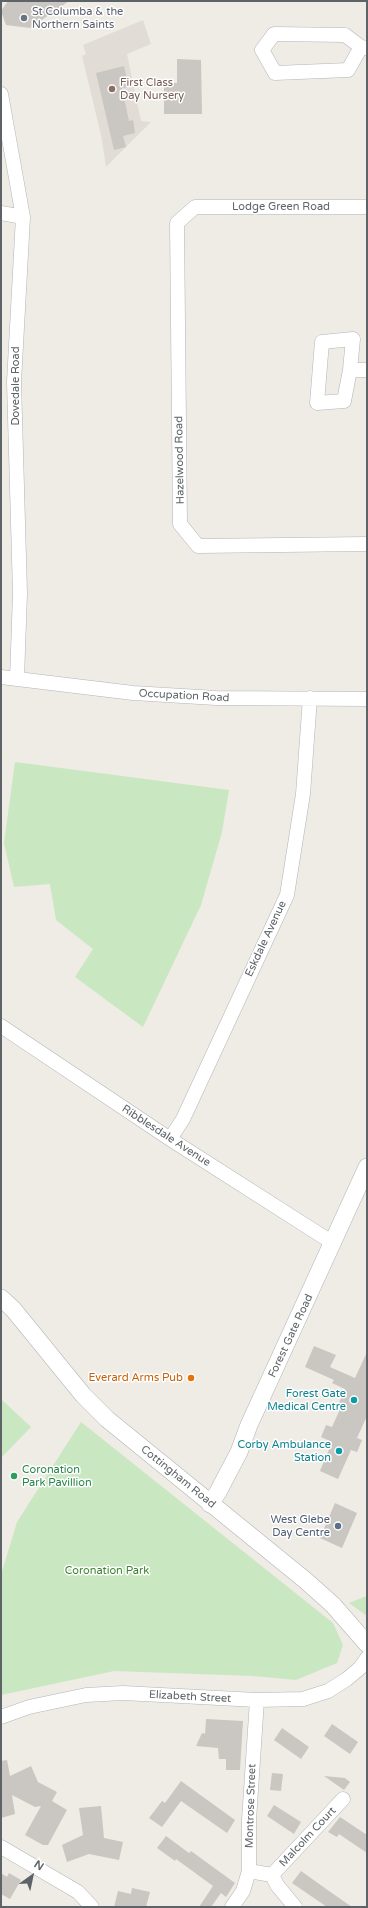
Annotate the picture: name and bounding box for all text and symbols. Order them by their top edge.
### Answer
place label: St Columba & the Northern Saints [32,5,123,31]
marker: St Columba & the Northern Saints [19,13,29,23]
place label: First Class Day Nursery [120,76,184,102]
marker: First Class Day Nursery [107,84,117,94]
street label: Lodge Green Road [232,200,330,214]
street label: Dovedale Road [9,346,23,426]
street label: Hazelwood Road [173,416,187,504]
street label: Occupation Road [138,687,230,705]
street label: Eskdale Avenue [243,899,289,979]
street label: Ribblesdale Avenue [119,1102,213,1170]
street label: Forest Gate Road [266,1292,316,1380]
place label: Everard Arms Pub [88,1371,183,1385]
marker: Everard Arms Pub [186,1373,196,1383]
place label: Forest Gate Medical Centre [267,1387,346,1413]
marker: Forest Gate Medical Centre [349,1395,359,1405]
place label: Corby Ambulance Station [237,1438,331,1464]
street label: Cottingham Road [138,1443,218,1511]
marker: Corby Ambulance Station [334,1446,344,1456]
place label: Coronation Park Pavillion [22,1463,92,1489]
marker: Coronation Park Pavillion [9,1471,19,1481]
place label: West Glebe Day Centre [270,1513,330,1539]
marker: West Glebe Day Centre [333,1521,343,1531]
park label: Coronation Park [65,1564,149,1578]
street label: Elizabeth Street [148,1688,232,1706]
street label: Montrose Street [243,1764,259,1848]
street label: Malcolm Court [277,1804,339,1870]
north arrow [12,1856,52,1896]
text: N [32,1858,46,1873]

